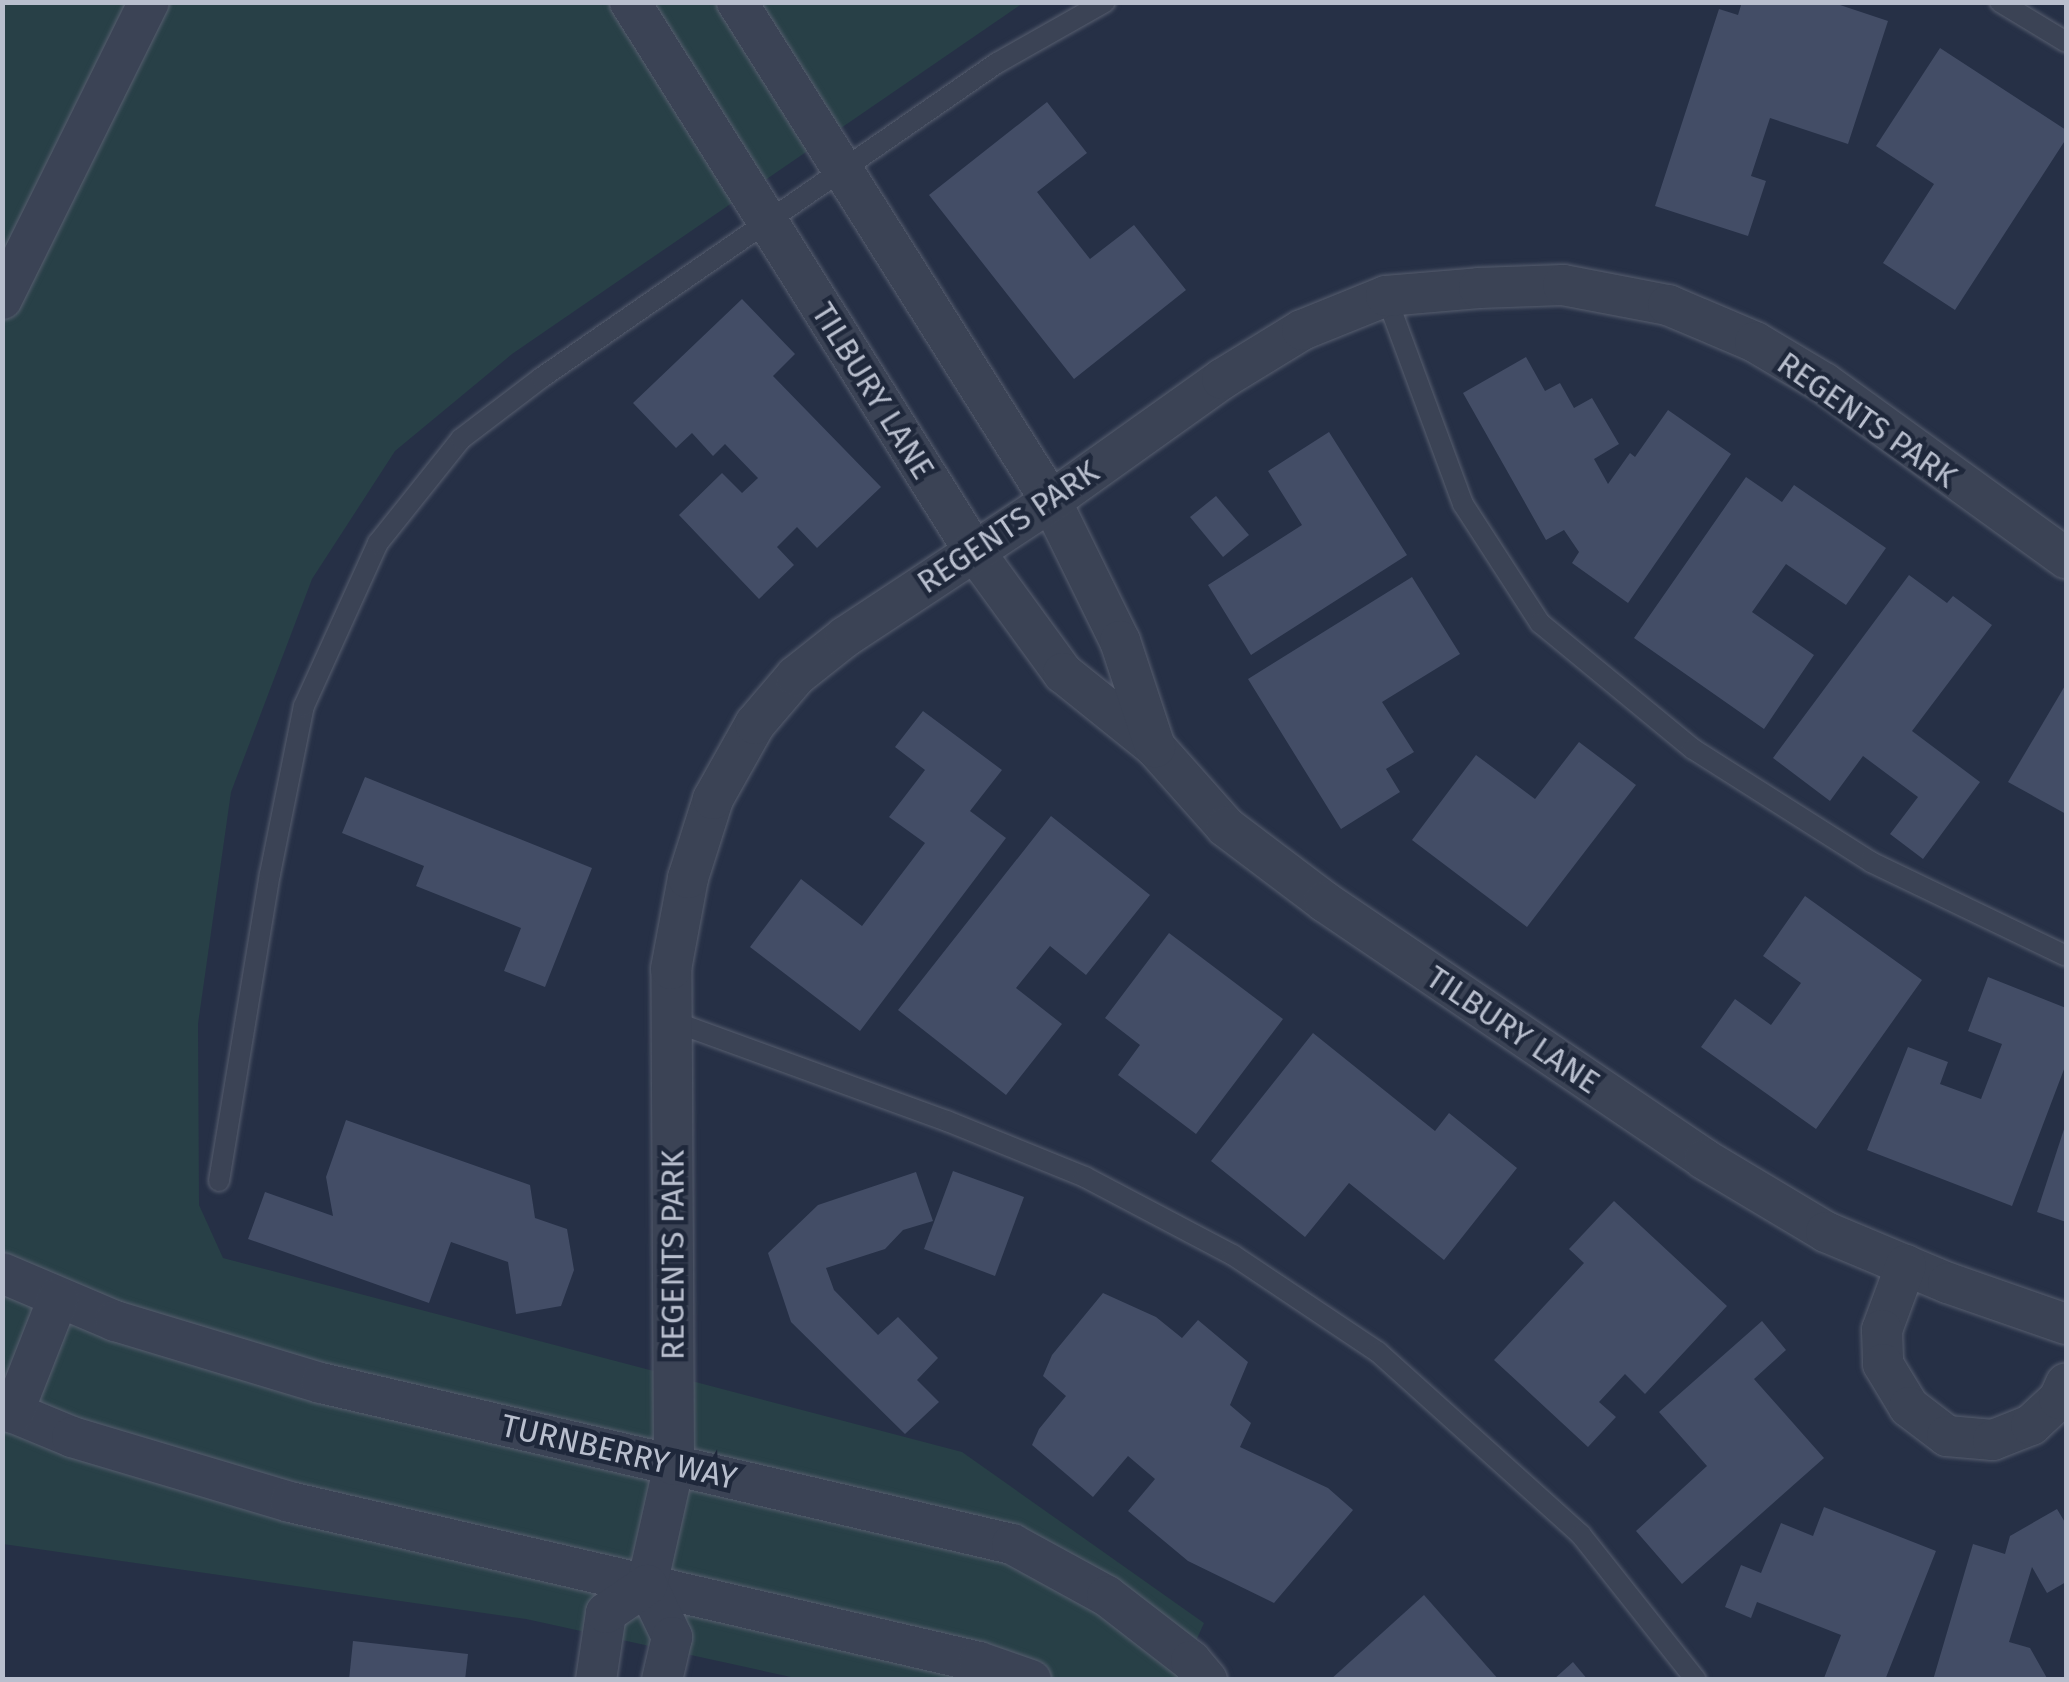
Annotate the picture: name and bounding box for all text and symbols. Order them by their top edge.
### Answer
street label: TILBURY LANE [804,296,942,486]
street label: REGENTS PARK [1770,344,1964,496]
street label: REGENTS PARK [910,452,1106,602]
street label: TILBURY LANE [1419,958,1607,1102]
street label: REGENTS PARK [654,1150,692,1360]
street label: TURNBERRY WAY [498,1406,740,1498]

